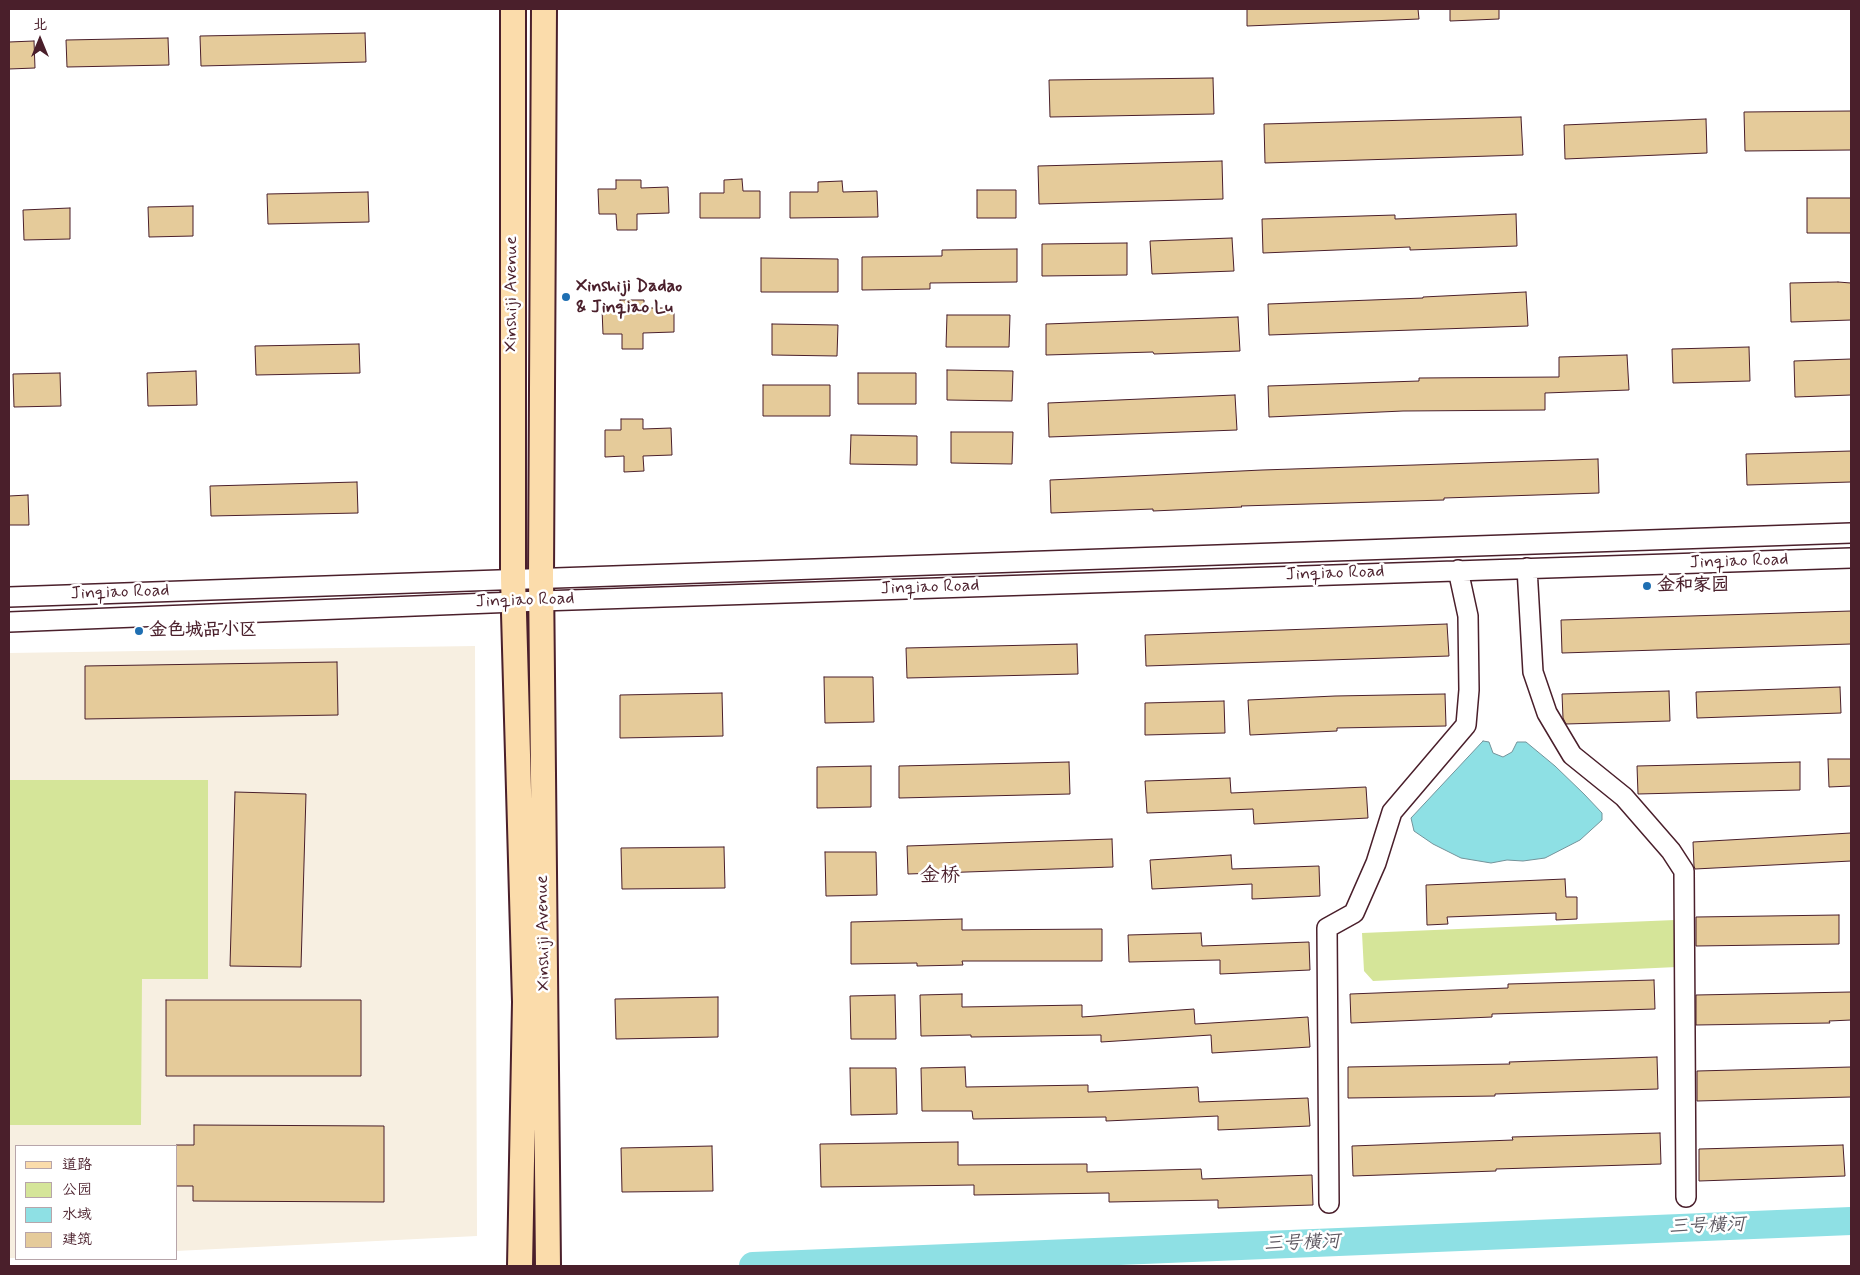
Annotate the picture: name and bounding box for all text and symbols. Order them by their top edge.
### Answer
north arrow [15,15,65,65]
text: 北 [33,16,47,34]
street label: Xinshiji Avenue [501,236,523,352]
place label: Xinshiji Dadao & Jinqiao Lu [576,276,682,318]
marker: Xinshiji Dadao & Jinqiao Lu [560,291,572,303]
street label: Jinqiao Road [1689,549,1789,575]
street label: Jinqiao Road [1285,561,1385,587]
street label: Jinqiao Road [880,575,980,601]
place label: 金和家园 [1657,575,1729,597]
street label: Jinqiao Road [70,580,170,606]
marker: 金和家园 [1641,580,1653,592]
street label: Jinqiao Road [475,588,575,614]
place label: 金色城品小区 [149,620,257,642]
marker: 金色城品小区 [133,625,145,637]
district label: 金桥 [920,865,960,889]
street label: Xinshiji Avenue [532,875,556,991]
legend [15,1145,178,1260]
text: 道路 [62,1155,92,1175]
text: 公园 [62,1180,92,1200]
text: 水域 [62,1205,92,1225]
water label: 三号横河 [1669,1214,1745,1240]
text: 建筑 [62,1230,92,1250]
water label: 三号横河 [1264,1231,1340,1257]

